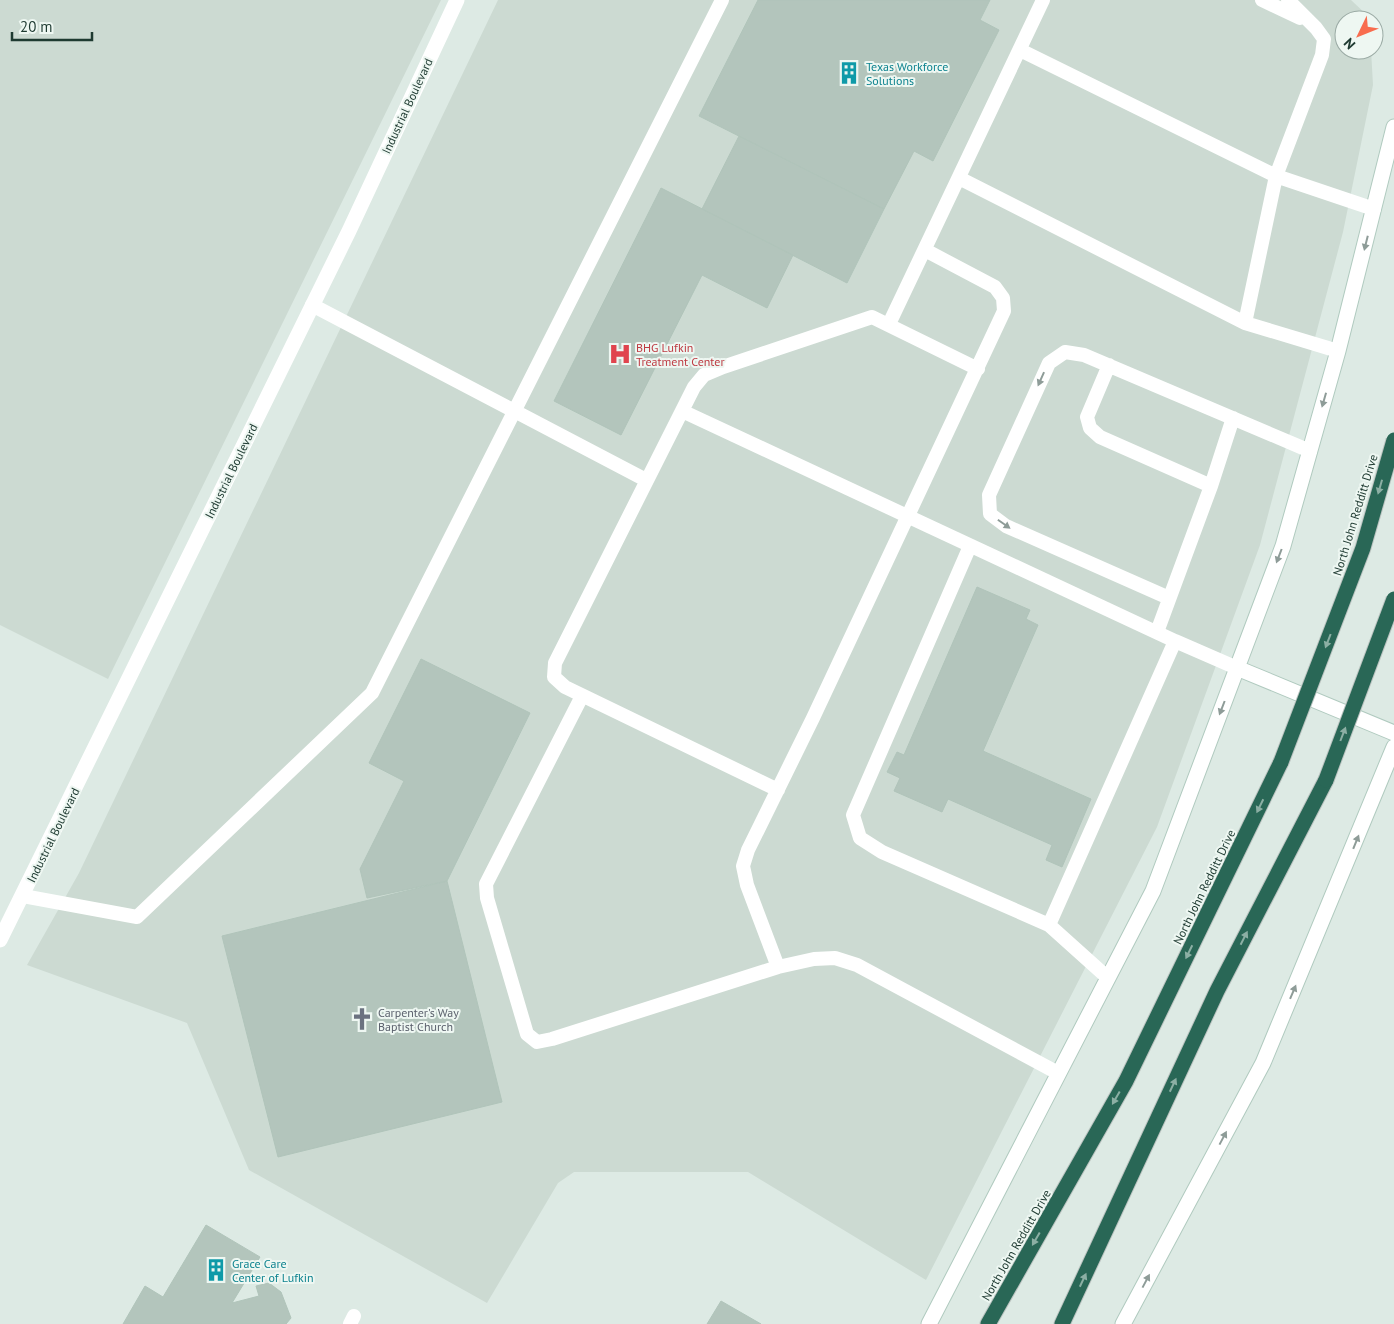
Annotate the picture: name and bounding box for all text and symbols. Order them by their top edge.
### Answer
scale bar [12,10,92,42]
north arrow [1334,10,1384,60]
text: 20 m [20,17,53,36]
text: N [1340,34,1359,53]
street label: Industrial Boulevard [378,56,436,156]
place label: Texas Workforce Solutions [866,59,948,88]
building icon: Texas Workforce Solutions [836,60,862,86]
one-way arrow [1362,235,1370,250]
place label: BHG Lufkin Treatment Center [636,340,724,369]
hospital icon: BHG Lufkin Treatment Center [607,341,633,367]
one-way arrow [1037,372,1045,386]
one-way arrow [1320,392,1328,407]
street label: Industrial Boulevard [202,421,260,521]
street label: North John Redditt Drive [1329,453,1381,577]
one-way arrow [1376,480,1384,495]
one-way arrow [997,519,1010,529]
one-way arrow [1275,549,1283,564]
one-way arrow [1324,633,1331,648]
one-way arrow [1218,701,1226,716]
one-way arrow [1340,727,1347,742]
street label: Industrial Boulevard [24,785,82,885]
one-way arrow [1256,799,1264,813]
street label: North John Redditt Drive [1170,827,1238,947]
one-way arrow [1352,834,1360,849]
one-way arrow [1240,931,1248,946]
one-way arrow [1185,945,1193,959]
one-way arrow [1290,984,1297,999]
place label: Carpenter's Way Baptist Church [378,1005,459,1034]
church icon: Carpenter's Way Baptist Church [349,1006,375,1032]
one-way arrow [1170,1078,1178,1092]
one-way arrow [1112,1091,1121,1104]
one-way arrow [1219,1131,1227,1145]
street label: North John Redditt Drive [978,1187,1054,1303]
one-way arrow [1032,1232,1040,1246]
place label: Grace Care Center of Lufkin [232,1256,314,1285]
building icon: Grace Care Center of Lufkin [203,1257,229,1283]
one-way arrow [1079,1273,1087,1287]
one-way arrow [1142,1274,1150,1288]

